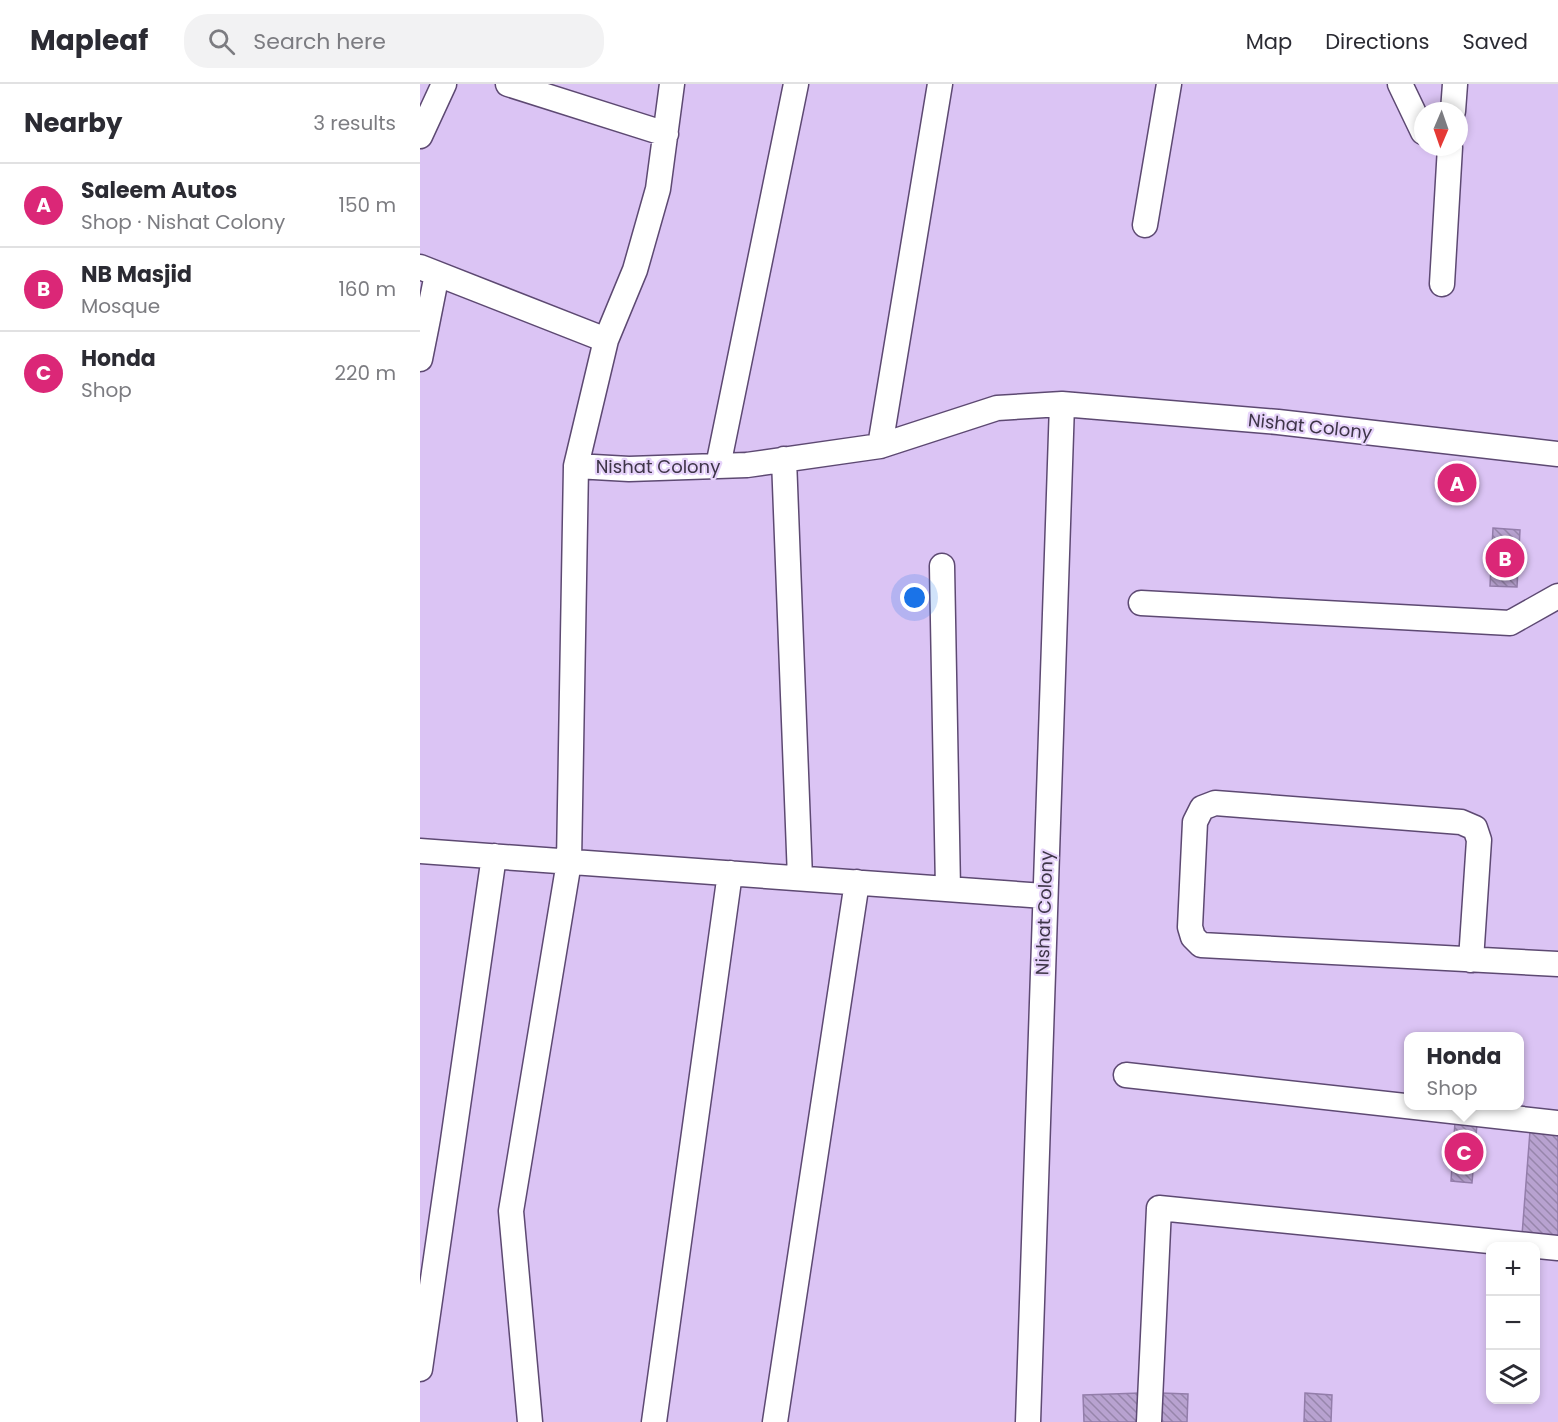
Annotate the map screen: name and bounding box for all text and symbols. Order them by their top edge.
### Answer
search box [184,14,604,68]
text: Mapleaf [30,21,148,60]
icon: search [205,25,238,58]
text: Search here [253,26,386,57]
text: Map [1246,27,1292,56]
text: Directions [1325,27,1429,56]
text: Saved [1462,27,1528,56]
north arrow [1414,102,1468,156]
text: Nearby [24,105,122,141]
text: 3 results [313,109,396,137]
text: Saleem Autos [81,175,237,206]
text: A [36,191,51,219]
text: 150 m [339,191,396,219]
text: Shop · Nishat Colony [81,208,285,236]
text: NB Masjid [81,259,192,290]
text: B [37,275,50,303]
text: 160 m [338,275,396,303]
text: Mosque [81,292,160,320]
text: Honda [81,343,156,374]
text: C [36,359,51,387]
text: 220 m [335,359,396,387]
text: Shop [81,376,132,404]
street label: Nishat Colony [1247,407,1373,445]
street label: Nishat Colony [596,454,720,479]
pin: A [1438,460,1476,506]
pin: B [1486,536,1524,580]
your location [900,583,929,612]
street label: Nishat Colony [1029,850,1059,976]
popup [1404,1032,1524,1110]
text: Honda [1427,1041,1501,1072]
text: Shop [1427,1074,1477,1102]
pin: C [1444,1130,1484,1174]
map controls [1486,1242,1540,1404]
button: + [1486,1242,1540,1296]
button: − [1486,1296,1540,1350]
button: layers [1486,1350,1540,1404]

